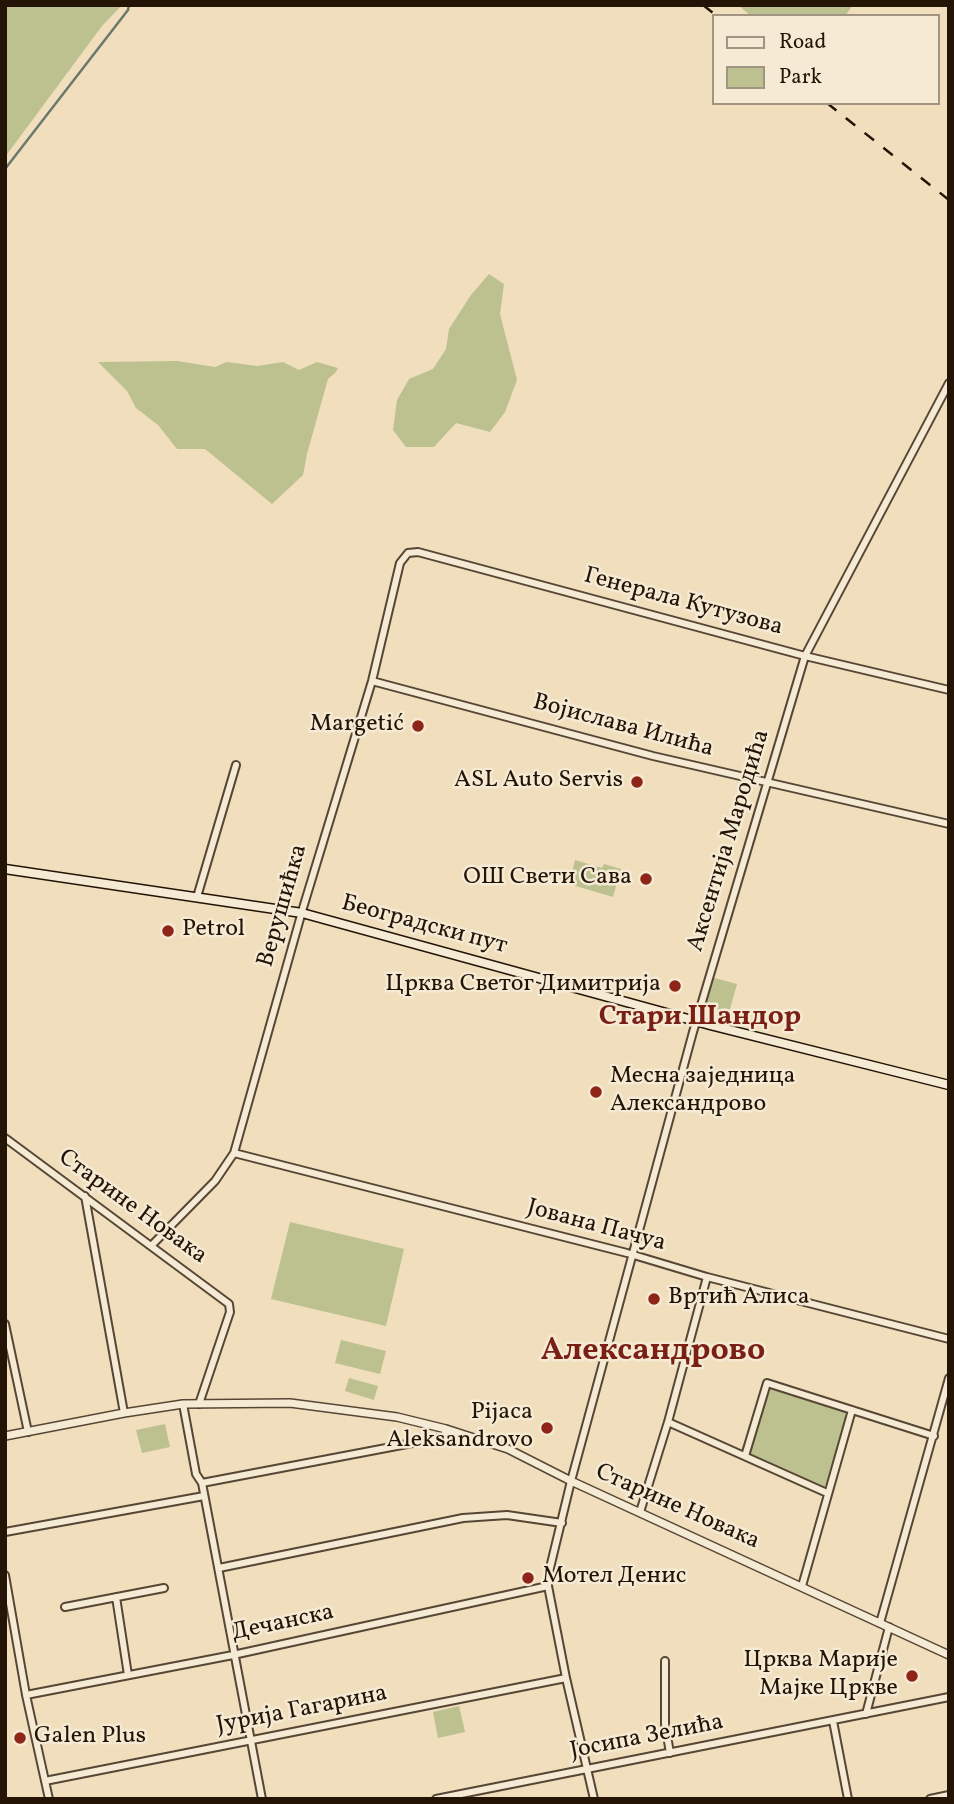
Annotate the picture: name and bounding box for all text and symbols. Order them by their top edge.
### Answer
legend [712,14,940,105]
text: Road [779,28,826,57]
text: Park [779,63,822,92]
street label: Генерала Кутузова [580,563,786,643]
street label: Војислава Илића [529,689,717,765]
place label: Margetić [310,712,404,740]
marker: Margetić [410,718,426,734]
street label: Аксентија Мародића [683,726,777,956]
place label: ASL Auto Servis [454,768,623,796]
marker: ASL Auto Servis [629,774,645,790]
street label: Верушићка [253,841,315,971]
place label: ОШ Свети Сава [463,865,632,893]
marker: ОШ Свети Сава [638,871,654,887]
street label: Београдски пут [338,890,510,962]
place label: Petrol [182,917,245,945]
marker: Petrol [160,923,176,939]
place label: Црква Светог Димитрија [385,972,661,1000]
marker: Црква Светог Димитрија [667,978,683,994]
district label: Стари Шандор [599,1002,801,1036]
place label: Месна заједница Александрово [610,1064,795,1120]
marker: Месна заједница Александрово [588,1084,604,1100]
street label: Старине Новака [52,1144,212,1272]
street label: Јована Пачуа [523,1195,669,1259]
place label: Вртић Алиса [668,1285,810,1313]
marker: Вртић Алиса [646,1291,662,1307]
district label: Александрово [541,1334,765,1372]
place label: Pijaca Aleksandrovo [387,1400,533,1456]
marker: Pijaca Aleksandrovo [539,1420,555,1436]
street label: Старине Новака [590,1459,764,1557]
place label: Мотел Денис [542,1564,687,1592]
marker: Мотел Денис [520,1570,536,1586]
street label: Дечанска [229,1599,337,1649]
place label: Црква Марије Мајке Цркве [743,1648,898,1704]
marker: Црква Марије Мајке Цркве [904,1668,920,1684]
street label: Јурија Гагарина [214,1680,390,1742]
street label: Јосипа Зелића [568,1709,726,1767]
place label: Galen Plus [34,1724,146,1752]
marker: Galen Plus [12,1730,28,1746]

